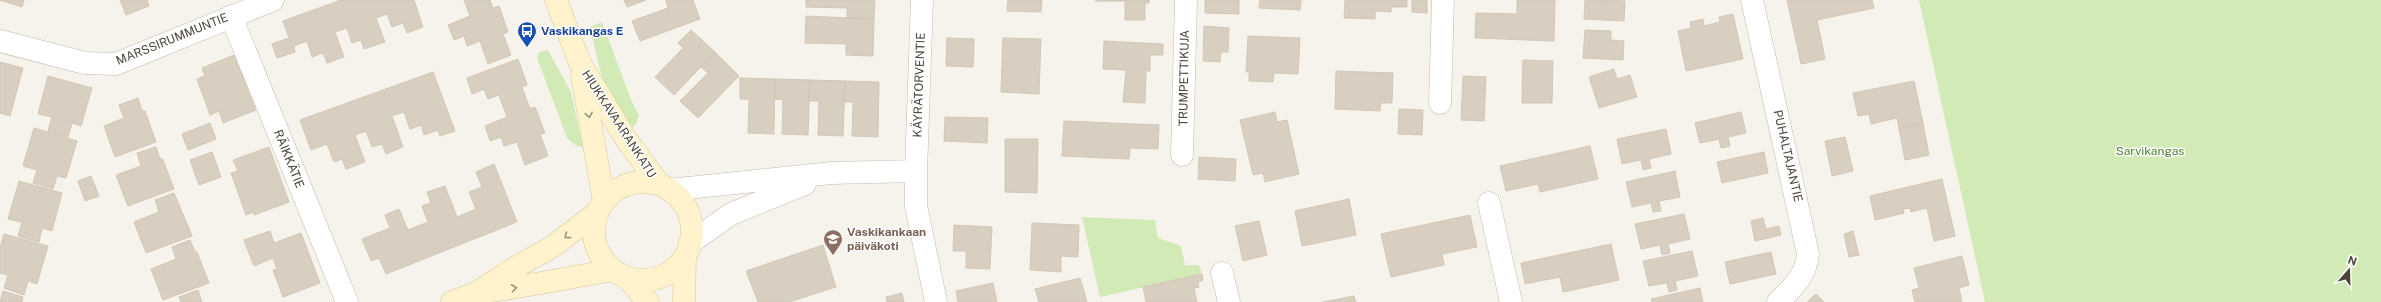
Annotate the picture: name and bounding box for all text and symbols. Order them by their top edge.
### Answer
street label: MARSSIRUMMUNTIE [114,10,230,68]
bus stop icon: Vaskikangas E [516,20,538,48]
place label: Vaskikangas E [541,24,623,38]
street label: TRUMPETTIKUJA [1176,29,1192,126]
street label: KÄYRÄTORVENTIE [910,32,928,138]
street label: HIUKKAVAARANKATU [579,68,659,180]
street label: PUHALTAJANTIE [1771,109,1805,203]
one-way arrow [584,112,593,118]
street label: RÄIKKÄTIE [271,128,307,190]
park label: Sarvikangas [2116,144,2184,158]
place label: Vaskikankaan päiväkoti [847,225,926,253]
school or university icon: Vaskikankaan päiväkoti [822,228,844,256]
one-way arrow [565,231,572,238]
north arrow [2329,250,2369,290]
text: N [2346,253,2359,268]
one-way arrow [511,284,517,293]

